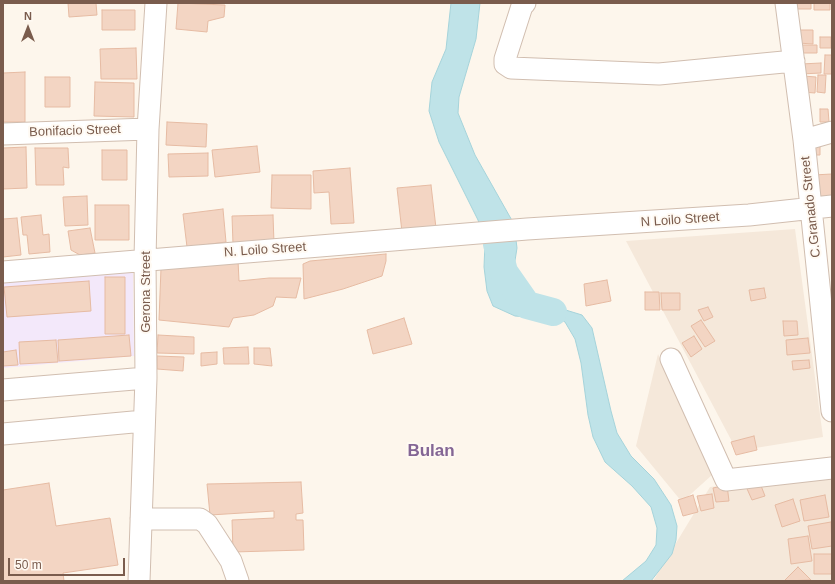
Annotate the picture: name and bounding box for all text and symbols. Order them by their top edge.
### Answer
north arrow [8,8,48,48]
text: N [24,10,32,22]
street label: Bonifacio Street [29,122,121,140]
street label: C.Granado Street [798,156,824,258]
street label: N Loilo Street [640,209,720,231]
street label: N. Loilo Street [223,239,307,261]
street label: Gerona Street [138,251,154,333]
district label: Bulan [407,441,455,461]
scale bar [10,550,127,576]
text: 50 m [15,558,42,572]

